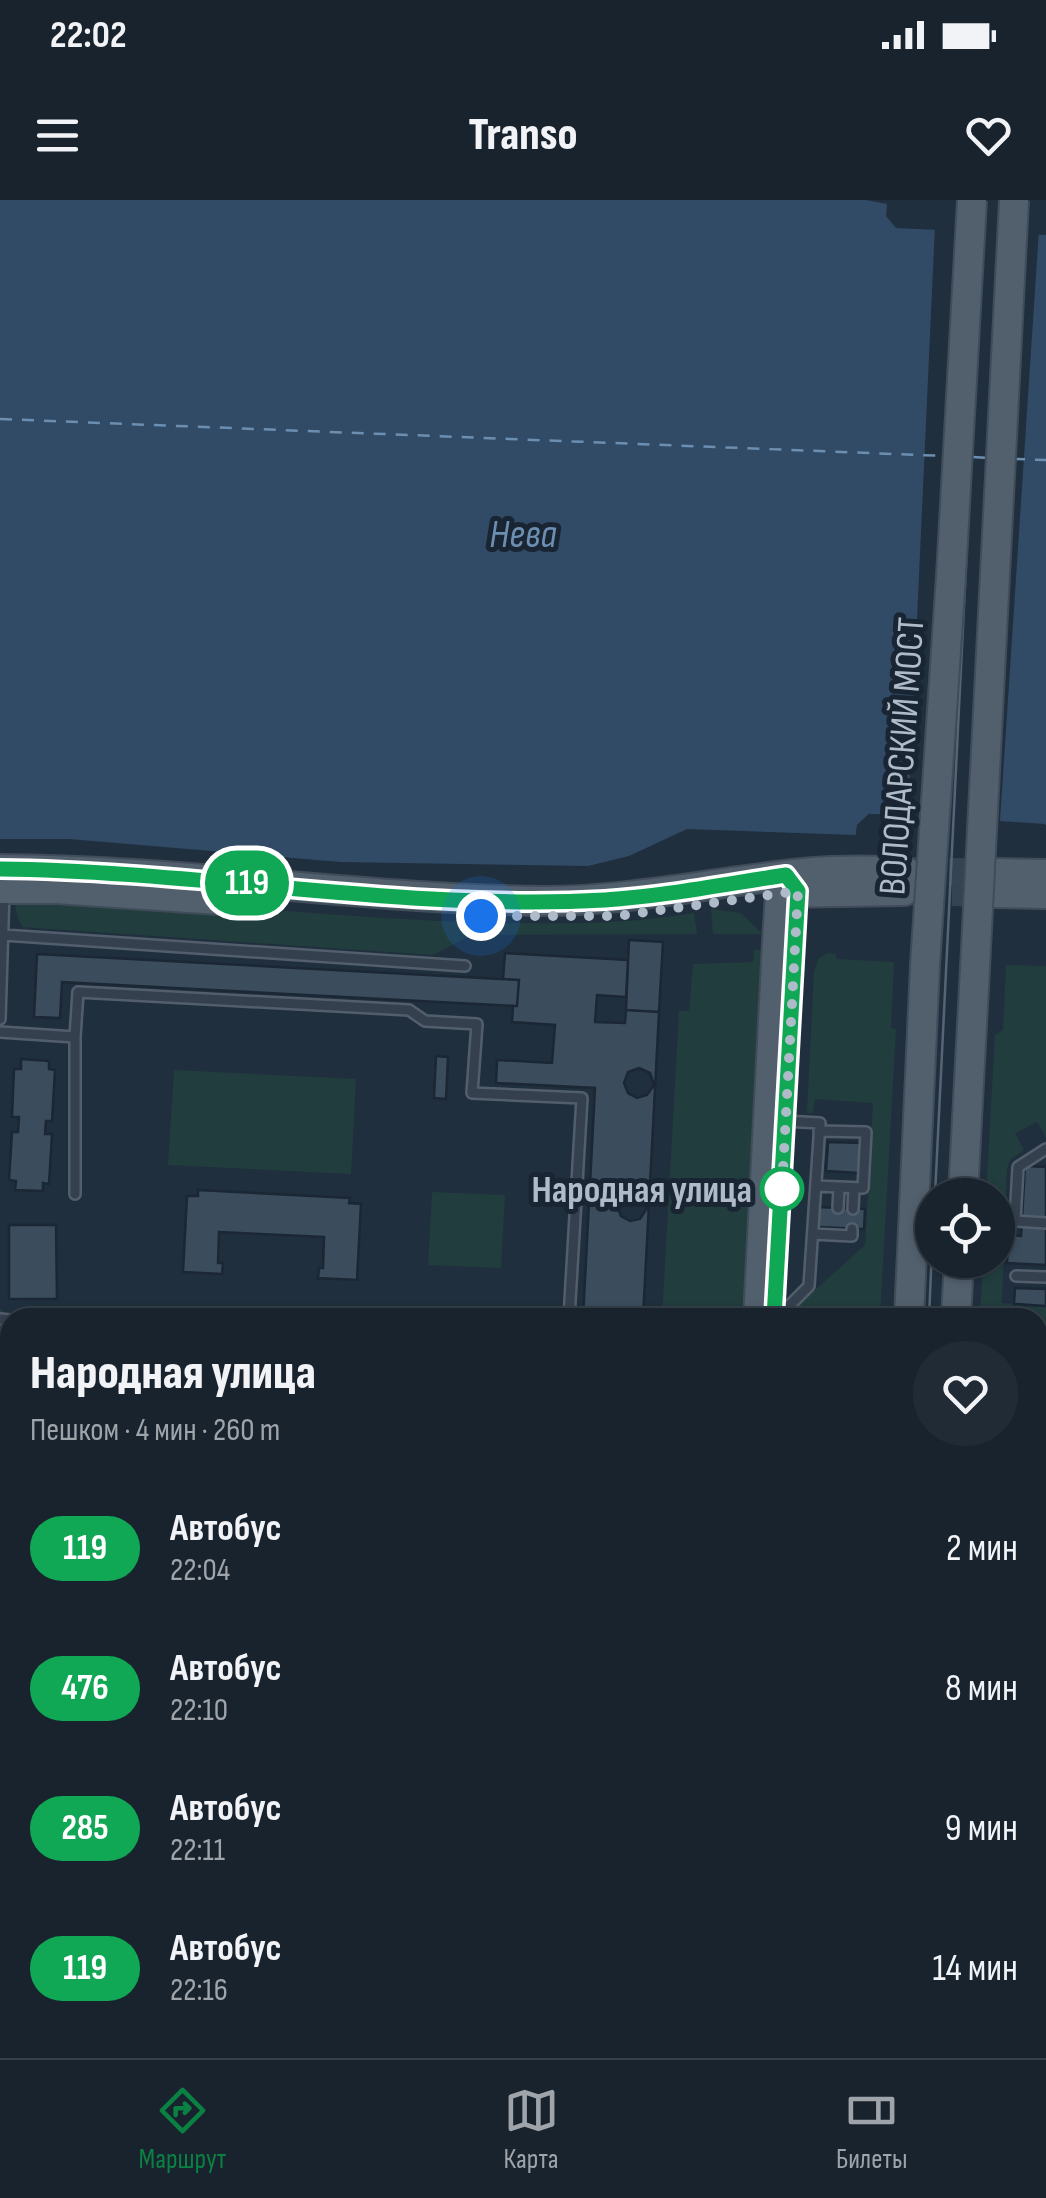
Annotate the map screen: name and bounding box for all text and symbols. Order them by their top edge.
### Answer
text: 22:02 [50,13,127,58]
icon: menu [30,108,85,163]
text: Transo [469,108,577,163]
icon: heart [961,108,1016,163]
water label: Нева [489,511,557,559]
street label: ВОЛОДАРСКИЙ МОСТ [870,616,935,896]
line badge: 119 [190,850,304,916]
text: 119 [225,862,269,905]
your location [456,891,506,941]
place label: Народная улица [532,1168,752,1213]
marker: Народная улица [761,1168,803,1210]
map controls [915,1178,1015,1278]
button: locate [915,1178,1015,1278]
button: heart [913,1341,1018,1446]
text: Народная улица [30,1345,316,1402]
text: Пешком · 4 мин · 260 m [30,1411,280,1450]
text: Автобус [170,1506,281,1551]
text: 2 мин [946,1526,1018,1571]
text: 119 [63,1527,107,1570]
text: 22:04 [170,1551,230,1590]
text: Автобус [170,1646,281,1691]
text: 8 мин [945,1666,1018,1711]
text: 476 [61,1667,109,1710]
text: 22:10 [170,1691,228,1730]
text: Автобус [170,1786,281,1831]
text: 9 мин [945,1806,1018,1851]
text: 285 [61,1807,109,1850]
text: 22:11 [170,1831,225,1870]
text: Автобус [170,1926,281,1971]
text: 14 мин [932,1946,1018,1991]
text: 119 [63,1947,107,1990]
text: 22:16 [170,1971,228,2010]
tab: Маршрут [139,2083,226,2176]
tab: Карта [503,2083,559,2176]
tab: Билеты [836,2083,907,2176]

